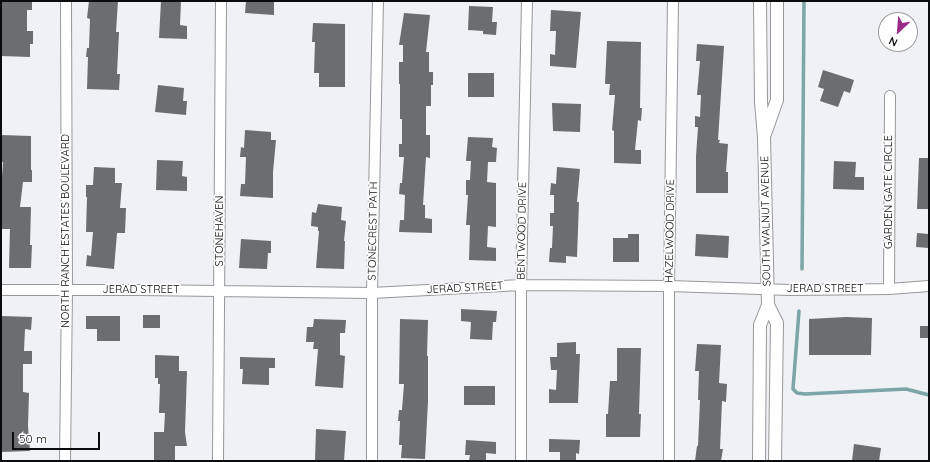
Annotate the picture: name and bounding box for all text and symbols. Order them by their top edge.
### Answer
north arrow [878,12,918,52]
text: N [886,34,900,50]
street label: NORTH RANCH ESTATES BOULEVARD [59,134,73,328]
street label: GARDEN GATE CIRCLE [882,135,896,249]
street label: SOUTH WALNUT AVENUE [758,156,774,286]
street label: HAZELWOOD DRIVE [662,179,678,283]
street label: STONECREST PATH [366,181,380,281]
street label: BENTWOOD DRIVE [515,182,529,280]
street label: STONEHAVEN [213,196,227,266]
street label: JERAD STREET [426,279,504,297]
street label: JERAD STREET [786,282,864,296]
street label: JERAD STREET [102,283,180,297]
scale bar [14,424,102,450]
text: 50 m [19,431,47,446]

